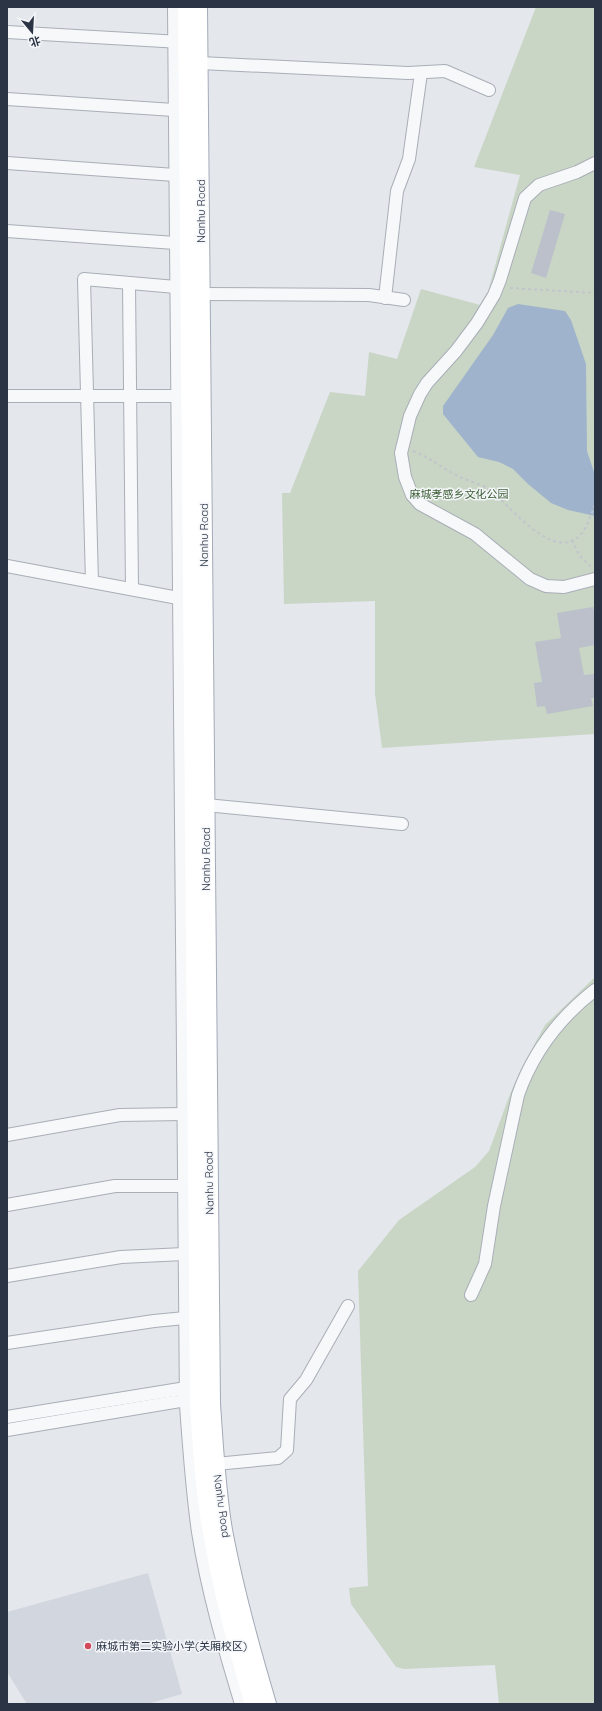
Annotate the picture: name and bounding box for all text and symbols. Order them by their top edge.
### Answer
north arrow [12,12,52,52]
text: 北 [28,33,42,50]
street label: Nanhu Road [194,179,208,243]
park label: 麻城孝感乡文化公园 [410,487,509,501]
street label: Nanhu Road [197,503,211,567]
street label: Nanhu Road [199,827,213,891]
street label: Nanhu Road [201,1151,217,1215]
street label: Nanhu Road [211,1473,233,1539]
place label: 麻城市第二实验小学(关厢校区) [96,1639,247,1653]
marker: 麻城市第二实验小学(关厢校区) [83,1641,93,1651]

